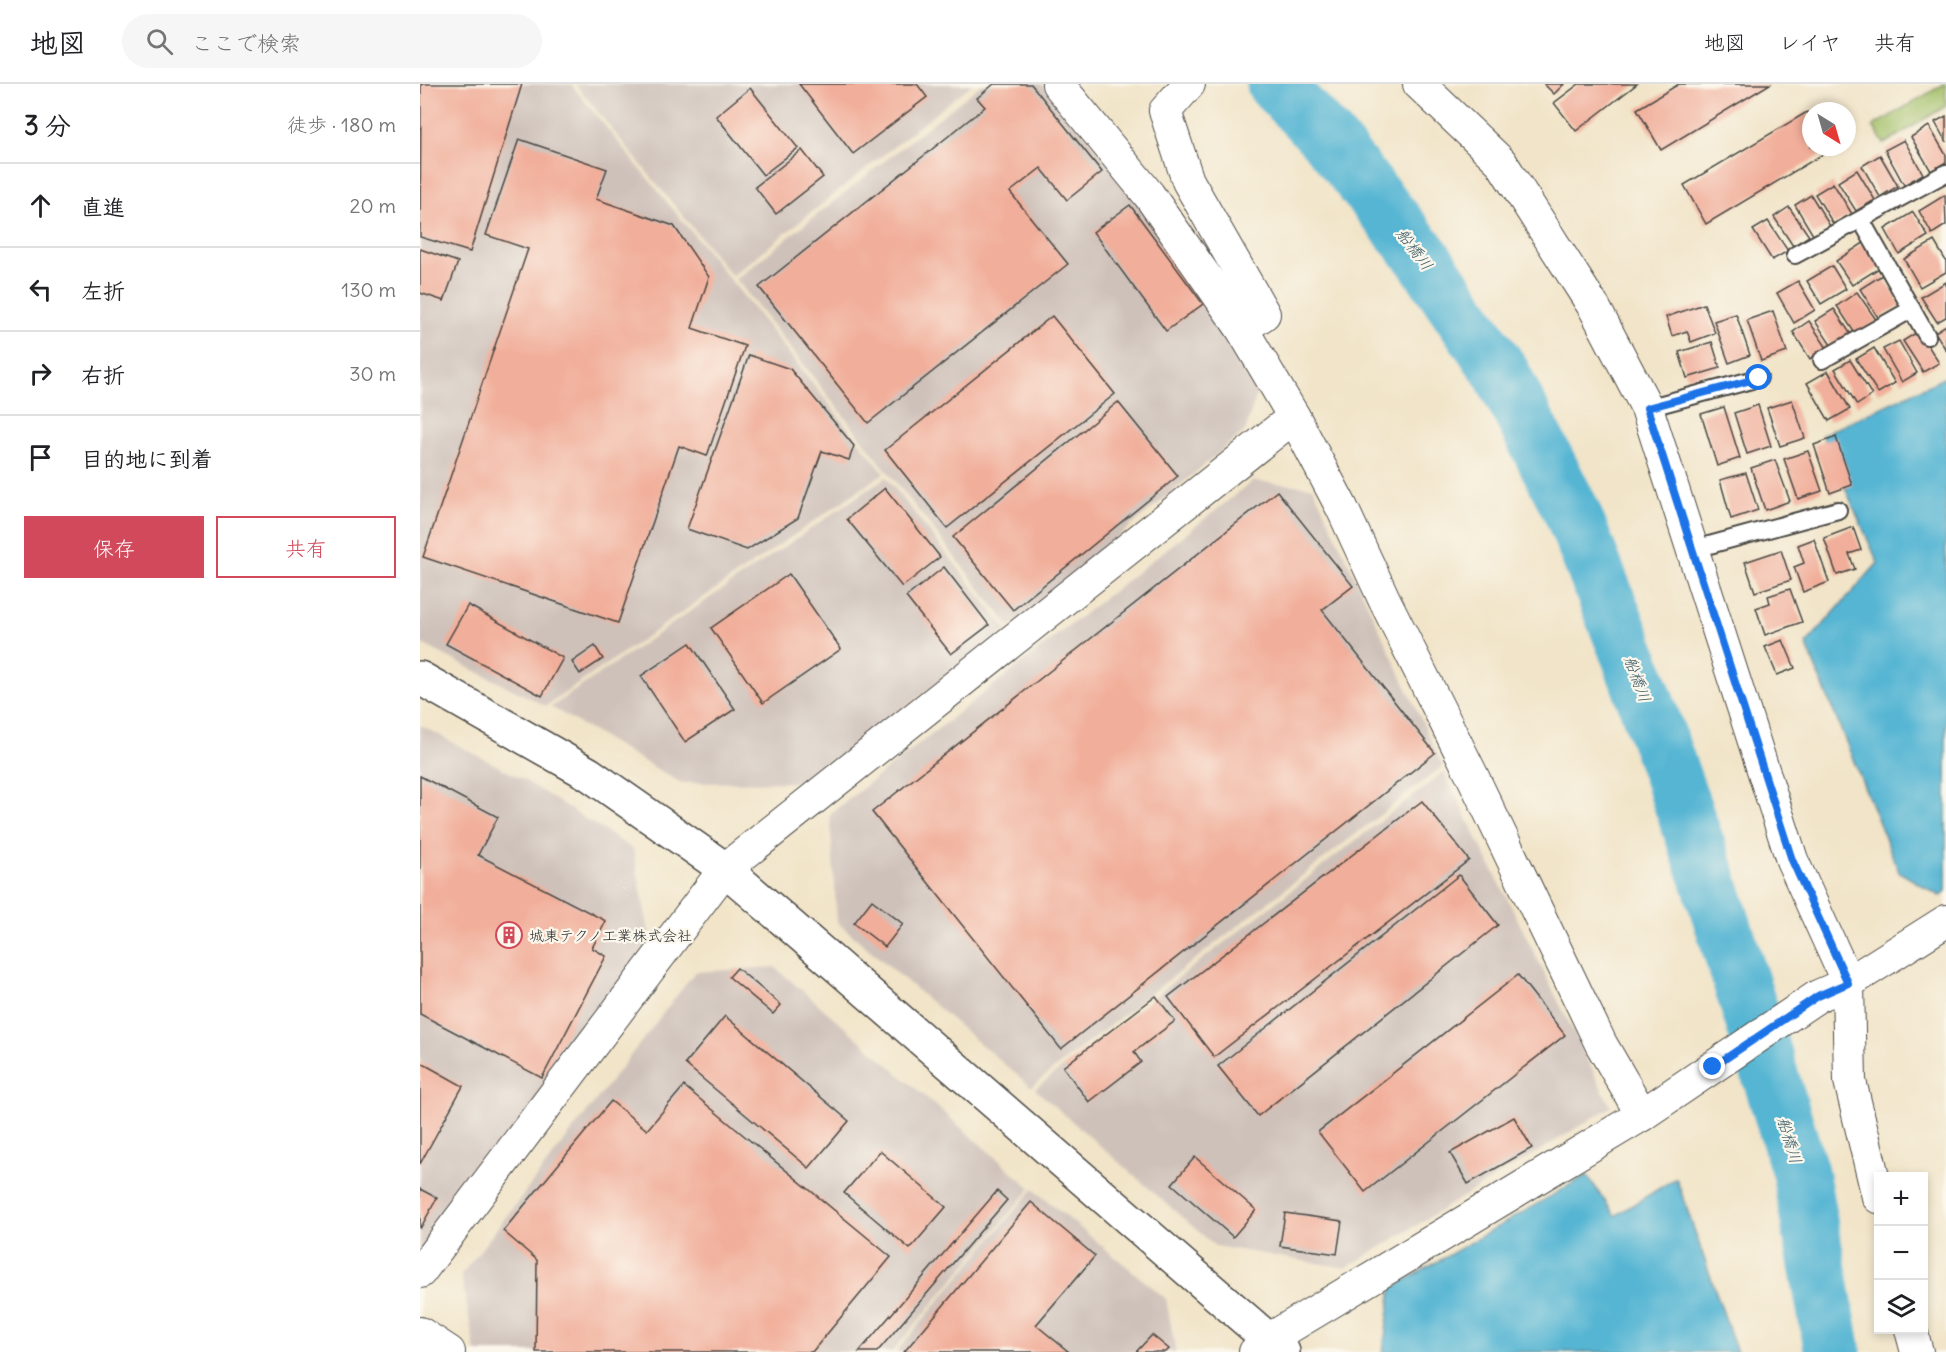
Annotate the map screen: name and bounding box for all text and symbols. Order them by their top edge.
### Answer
search box [122,14,542,68]
text: 地図 [30,25,86,61]
icon: search [143,25,176,58]
text: ここで検索 [191,29,301,57]
text: 地図 [1704,29,1746,56]
text: レイヤ [1779,29,1841,56]
text: 共有 [1874,29,1916,56]
north arrow [1802,102,1856,156]
text: 3 分 [24,109,71,142]
text: 徒歩 · 180 m [287,112,396,137]
icon: ahead [24,189,57,222]
text: 直進 [81,193,125,221]
text: 20 m [350,193,396,218]
water label: 船橋川 [1393,224,1437,274]
icon: left [24,273,57,306]
text: 左折 [81,277,125,305]
text: 130 m [341,277,396,302]
icon: right [24,357,57,390]
text: 右折 [81,361,125,389]
text: 30 m [349,361,396,386]
route start [1745,364,1771,390]
icon: arrive [24,441,57,474]
text: 目的地に到着 [81,445,213,473]
button: 保存 [24,516,204,578]
button: 共有 [216,516,396,578]
water label: 船橋川 [1620,653,1656,705]
building icon: 城東テクノ工業株式会社 [494,920,524,950]
place label: 城東テクノ工業株式会社 [529,926,692,945]
route end [1699,1053,1725,1079]
water label: 船橋川 [1773,1114,1807,1166]
map controls [1874,1172,1928,1334]
button: + [1874,1172,1928,1226]
button: − [1874,1226,1928,1280]
button: layers [1874,1280,1928,1334]

